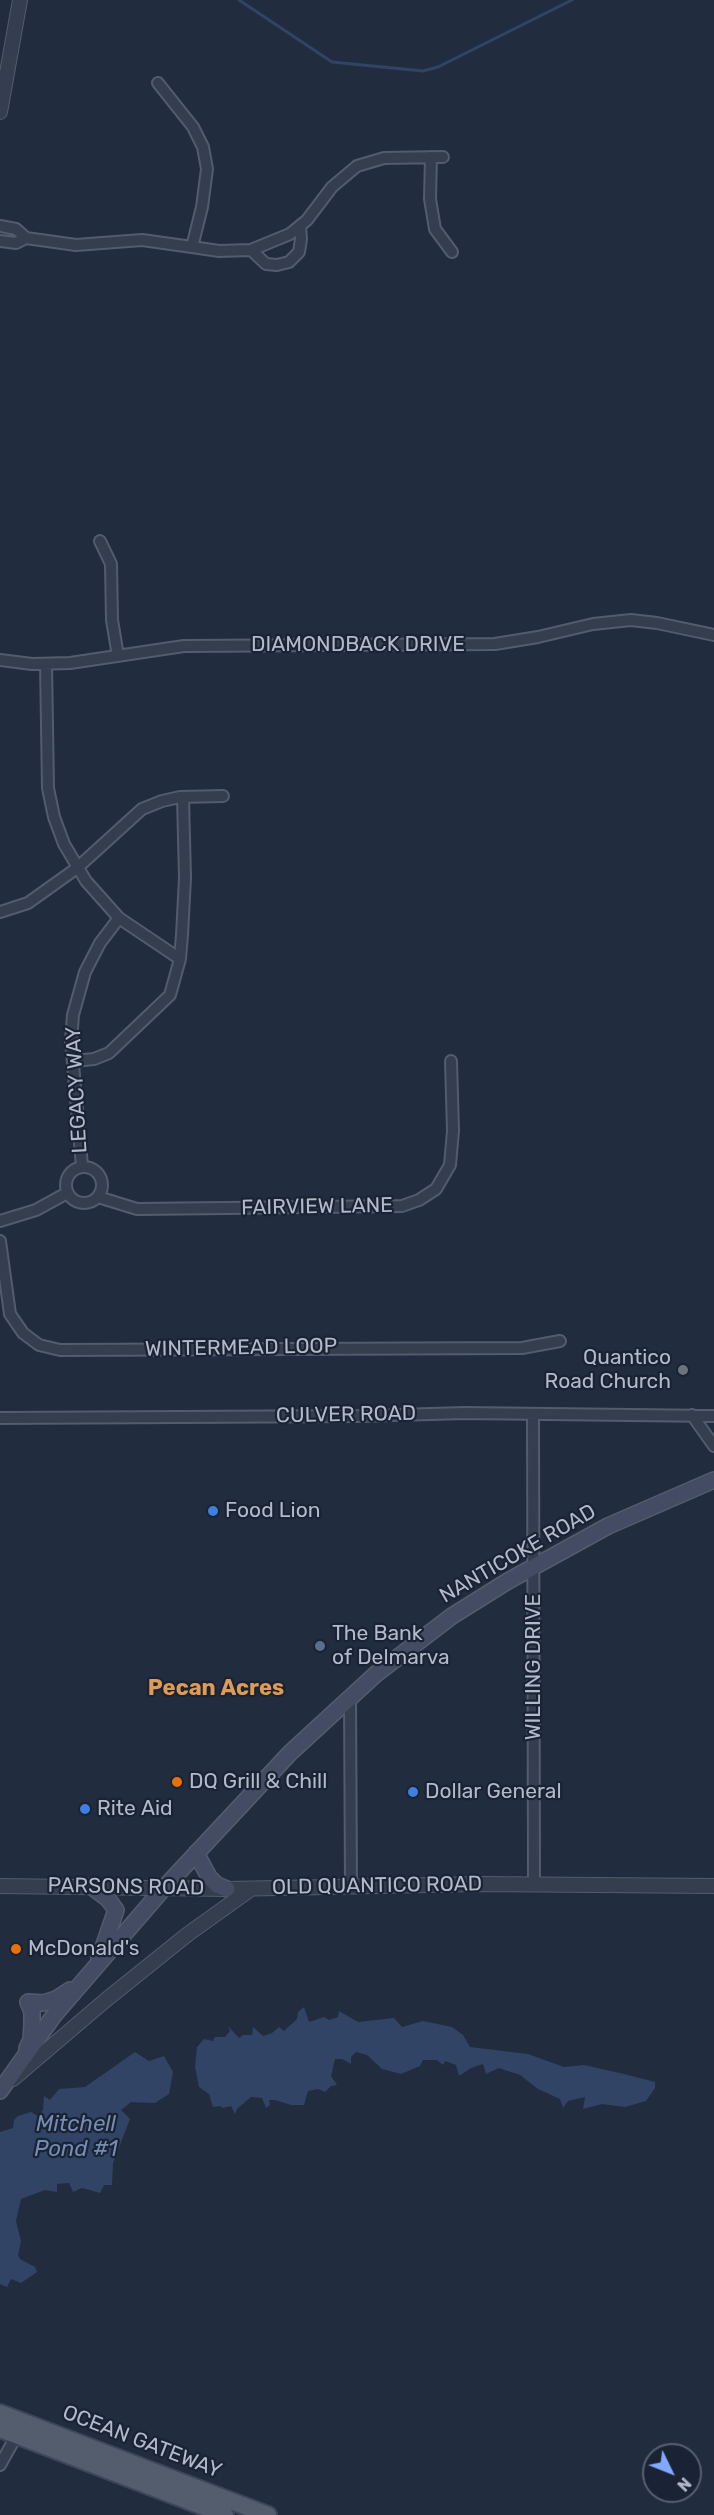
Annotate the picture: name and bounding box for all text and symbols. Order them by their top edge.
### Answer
street label: DIAMONDBACK DRIVE [251,632,465,658]
street label: LEGACY WAY [61,1026,93,1154]
street label: FAIRVIEW LANE [241,1193,393,1221]
street label: WINTERMEAD LOOP [145,1334,337,1362]
place label: Quantico Road Church [545,1345,671,1395]
marker: Quantico Road Church [676,1363,690,1377]
street label: CULVER ROAD [276,1401,416,1429]
place label: Food Lion [225,1498,320,1524]
street label: NANTICOKE ROAD [435,1499,601,1609]
marker: Food Lion [206,1504,220,1518]
street label: WILLING DRIVE [521,1594,547,1740]
place label: The Bank of Delmarva [332,1621,450,1671]
marker: The Bank of Delmarva [313,1639,327,1653]
district label: Pecan Acres [148,1676,284,1702]
place label: DQ Grill & Chill [189,1769,327,1795]
marker: DQ Grill & Chill [170,1775,184,1789]
place label: Dollar General [425,1779,561,1805]
marker: Dollar General [406,1785,420,1799]
place label: Rite Aid [97,1796,173,1822]
marker: Rite Aid [78,1802,92,1816]
street label: OLD QUANTICO ROAD [272,1872,482,1900]
street label: PARSONS ROAD [47,1873,205,1901]
place label: McDonald's [28,1936,140,1962]
marker: McDonald's [9,1942,23,1956]
water label: Mitchell Pond #1 [34,2112,118,2164]
street label: OCEAN GATEWAY [59,2400,225,2484]
north arrow [642,2443,702,2503]
text: N [673,2474,695,2495]

